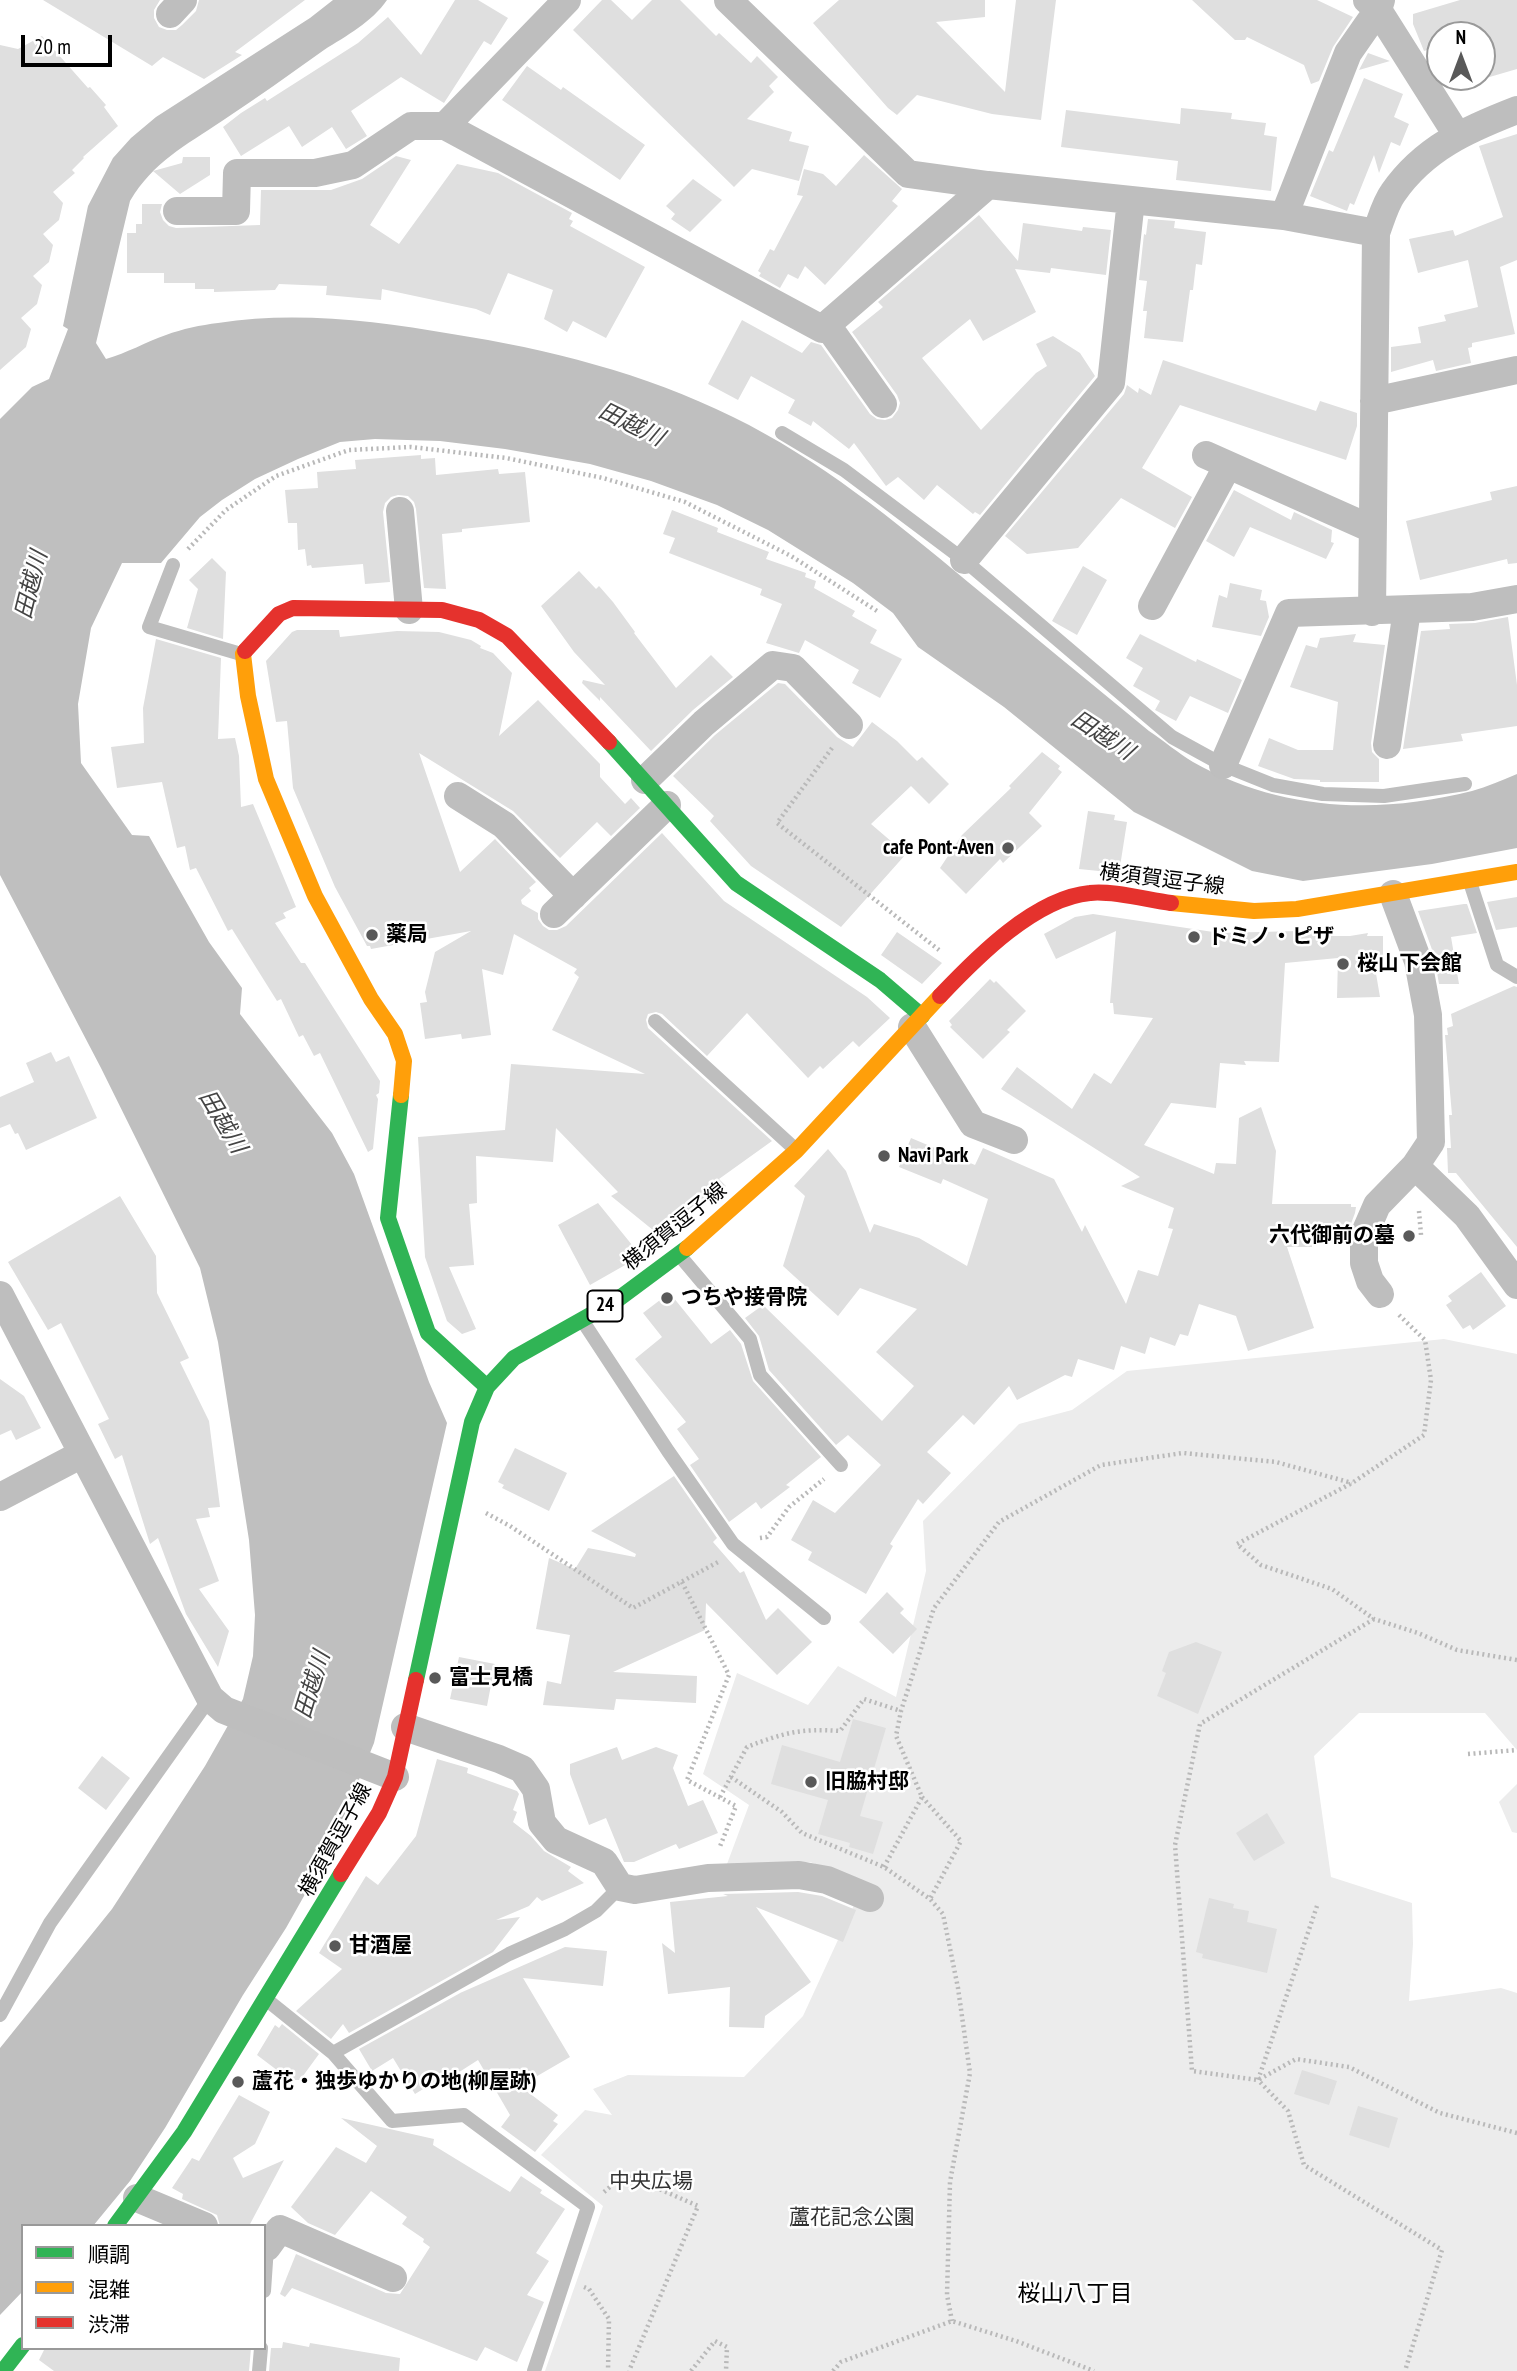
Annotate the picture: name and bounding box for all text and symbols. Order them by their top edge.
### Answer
scale bar [24,21,116,65]
north arrow [1426,21,1496,91]
text: N [1456,25,1466,49]
text: 20 m [34,33,71,60]
water label: 田越川 [594,397,668,453]
water label: 田越川 [10,548,54,622]
water label: 田越川 [1066,706,1138,766]
place label: cafe Pont-Aven [883,835,994,861]
marker: cafe Pont-Aven [1000,840,1016,856]
street label: 横須賀逗子線 [1098,860,1226,900]
place label: 薬局 [386,922,428,948]
place label: ドミノ・ピザ [1208,924,1334,950]
marker: 薬局 [364,927,380,943]
marker: ドミノ・ピザ [1186,929,1202,945]
place label: 桜山下会館 [1357,951,1462,977]
marker: 桜山下会館 [1335,956,1351,972]
water label: 田越川 [192,1085,252,1159]
place label: Navi Park [898,1143,968,1169]
marker: Navi Park [876,1148,892,1164]
street label: 横須賀逗子線 [618,1178,732,1276]
place label: 六代御前の墓 [1269,1223,1395,1249]
marker: 六代御前の墓 [1401,1228,1417,1244]
place label: つちや接骨院 [681,1285,807,1311]
road number: 24 [588,1290,622,1322]
marker: つちや接骨院 [659,1290,675,1306]
water label: 田越川 [290,1648,336,1722]
place label: 富士見橋 [449,1665,533,1691]
marker: 富士見橋 [427,1670,443,1686]
place label: 旧脇村邸 [825,1769,909,1795]
marker: 旧脇村邸 [803,1774,819,1790]
street label: 横須賀逗子線 [294,1779,378,1901]
place label: 甘酒屋 [349,1933,412,1959]
marker: 甘酒屋 [327,1938,343,1954]
place label: 蘆花・独歩ゆかりの地(柳屋跡) [252,2069,537,2095]
marker: 蘆花・独歩ゆかりの地(柳屋跡) [230,2074,246,2090]
park label: 中央広場 [609,2169,693,2195]
park label: 蘆花記念公園 [789,2205,915,2231]
legend [21,2224,266,2350]
text: 順調 [88,2241,130,2268]
text: 混雑 [88,2276,130,2303]
district label: 桜山八丁目 [1018,2280,1132,2308]
text: 渋滞 [88,2311,130,2338]

